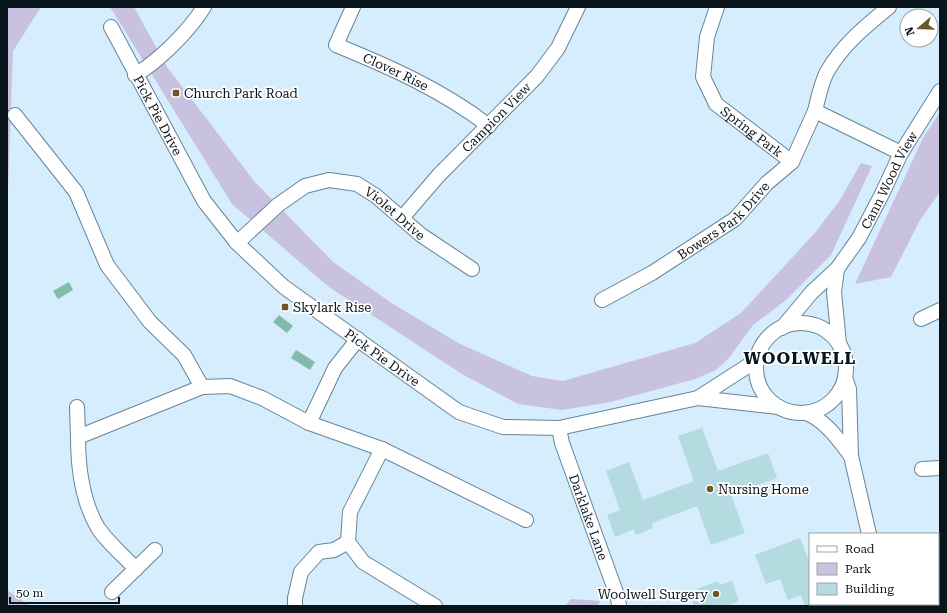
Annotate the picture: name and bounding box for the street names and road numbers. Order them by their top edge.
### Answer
street label: Clover Rise [361,50,431,93]
street label: Pick Pie Drive [131,73,186,158]
street label: Campion View [459,79,534,155]
street label: Spring Park [718,103,786,160]
street label: Cann Wood View [858,128,920,231]
street label: Bowers Park Drive [675,178,772,262]
street label: Violet Drive [362,183,428,243]
street label: Pick Pie Drive [342,325,423,389]
street label: Darklake Lane [566,472,611,562]

